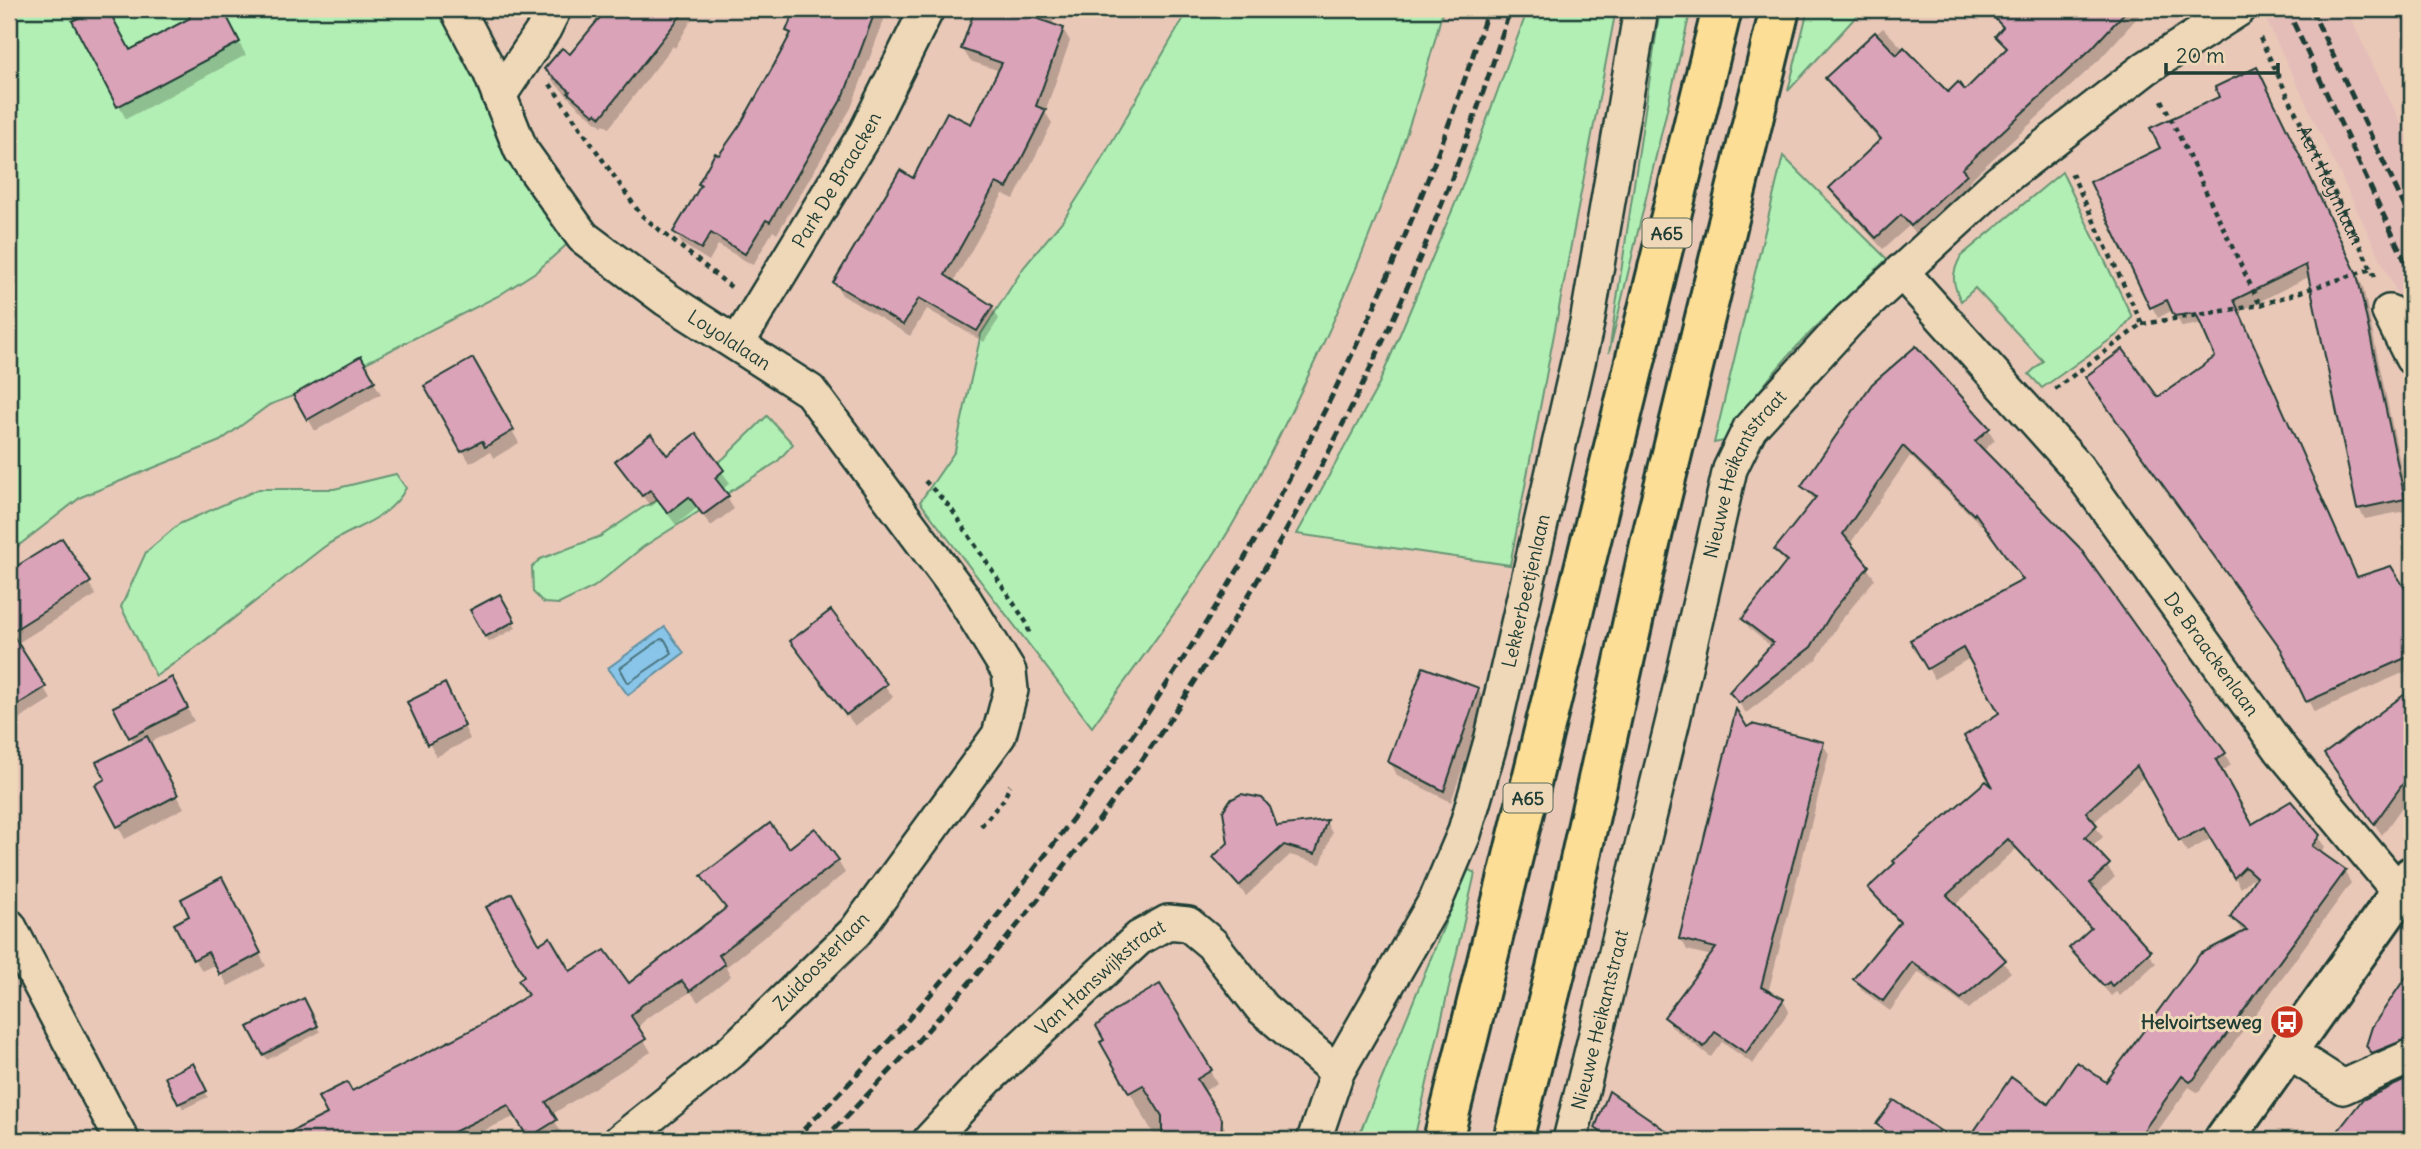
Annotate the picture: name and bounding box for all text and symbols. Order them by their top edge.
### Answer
scale bar [2166,32,2278,76]
text: 20 m [2176,42,2225,69]
street label: Park De Braacken [786,108,886,252]
street label: Aert Heymlaan [2292,121,2370,248]
road number: A65 [1642,218,1692,247]
street label: Loyolalaan [683,304,776,375]
street label: Nieuwe Heikantstraat [1698,385,1791,561]
street label: Lekkerbeetjenlaan [1496,511,1555,670]
street label: De Braackenlaan [2159,587,2265,721]
road number: A65 [1504,784,1552,812]
street label: Zuidoosterlaan [768,907,874,1015]
street label: Van Hanswijkstraat [1030,914,1169,1040]
street label: Nieuwe Heikantstraat [1566,927,1633,1112]
bus stop icon: Helvoirtseweg [2268,1003,2306,1041]
place label: Helvoirtseweg [2141,1010,2262,1034]

